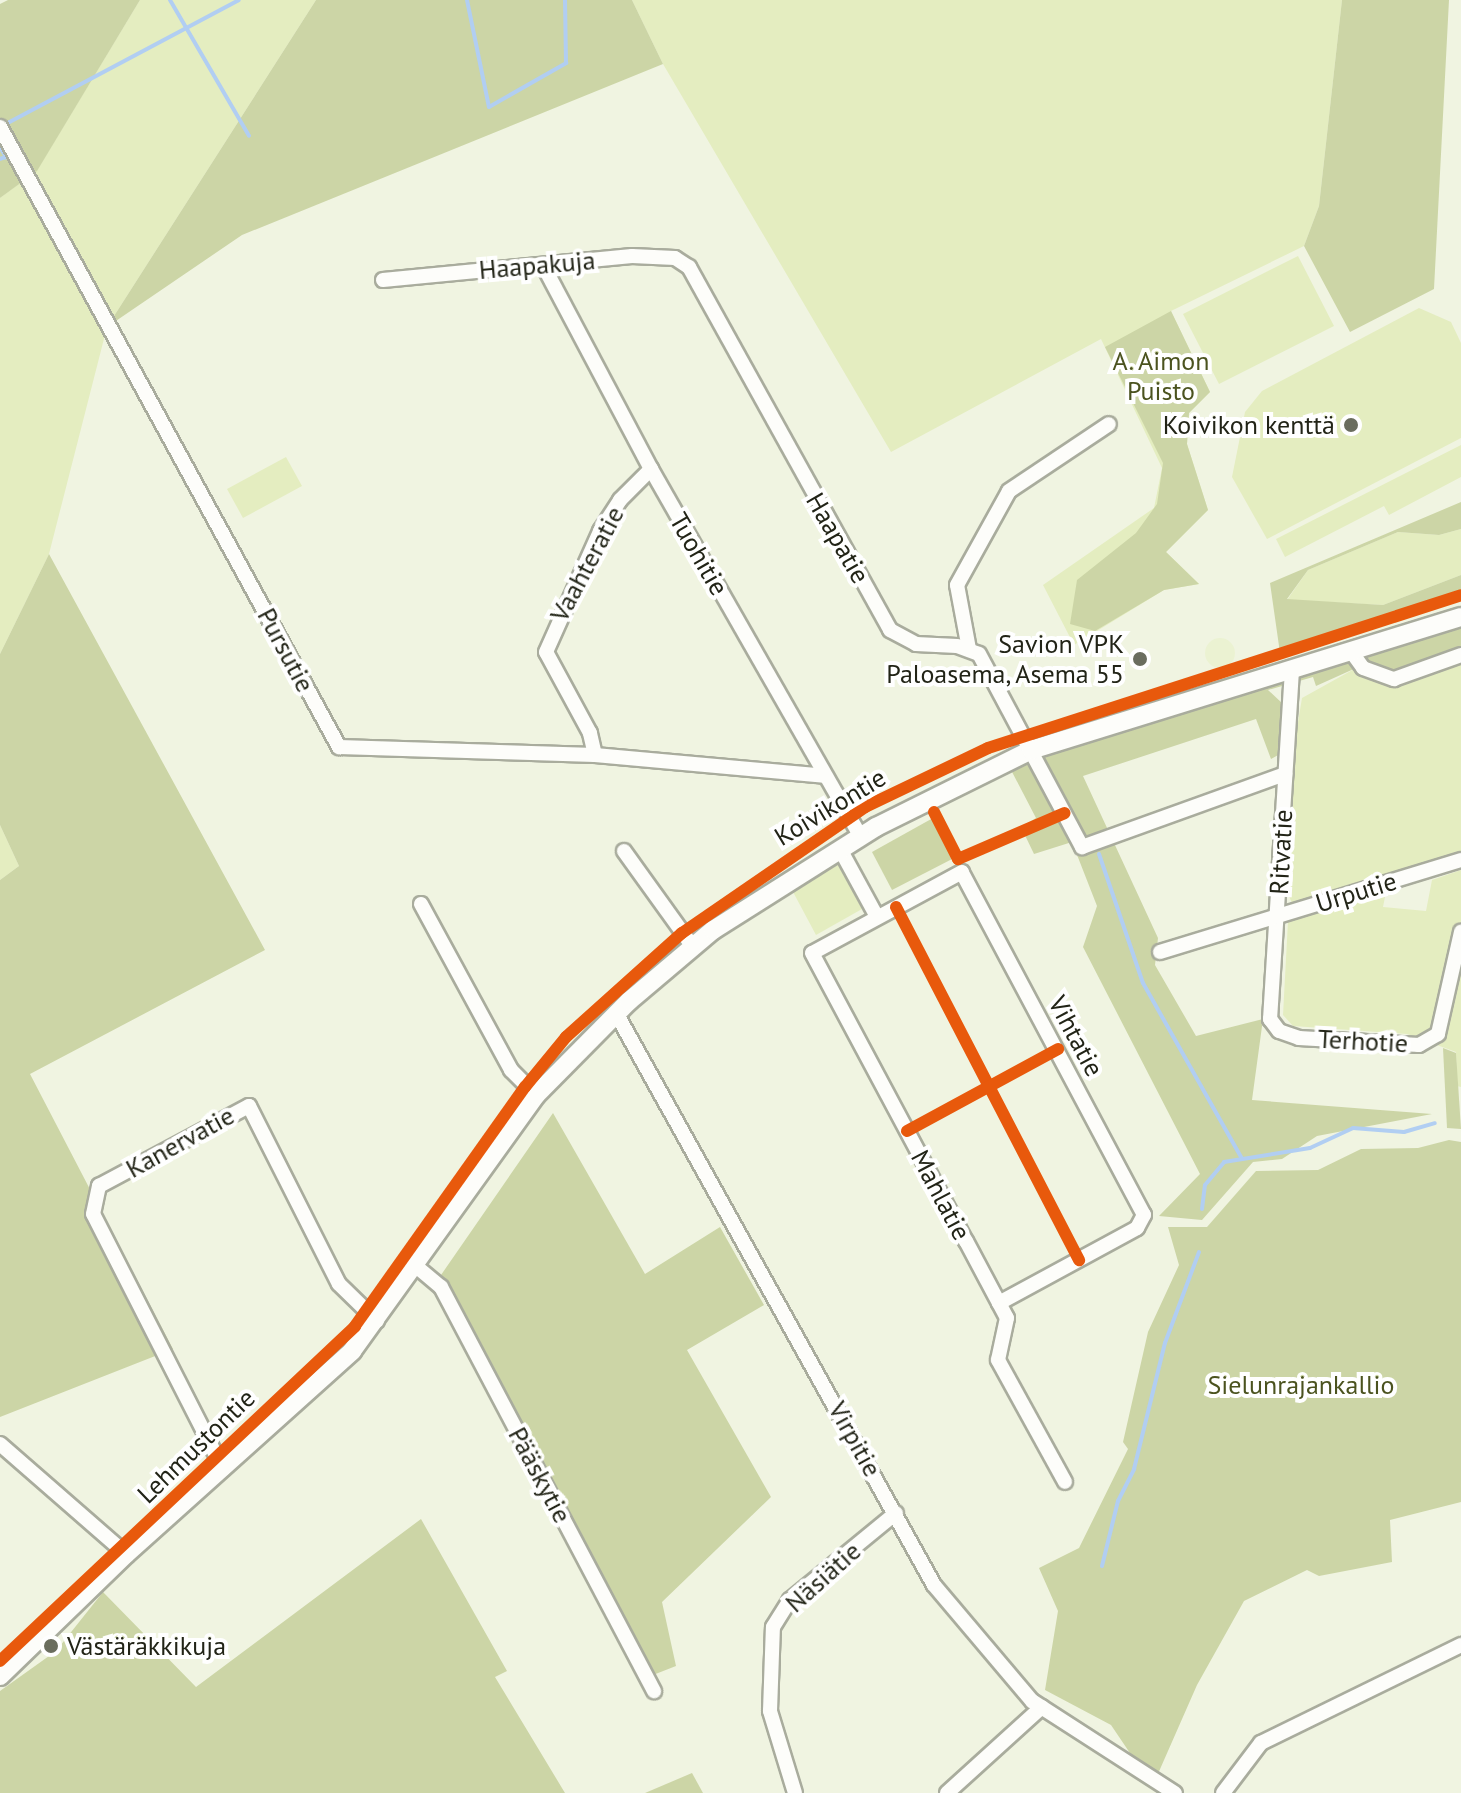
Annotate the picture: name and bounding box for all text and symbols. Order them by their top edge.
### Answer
street label: Haapakuja [478,244,596,286]
park label: A. Aimon Puisto [1111,345,1211,406]
place label: Koivikon kenttä [1163,409,1335,441]
marker: Koivikon kenttä [1342,416,1360,434]
street label: Haapatie [800,487,876,589]
street label: Vaahteratie [544,501,630,627]
street label: Tuohitie [663,507,735,601]
street label: Pursutie [251,603,321,697]
place label: Savion VPK Paloasema, Asema 55 [883,628,1124,690]
marker: Savion VPK Paloasema, Asema 55 [1131,650,1149,668]
street label: Koivikontie [769,762,891,852]
street label: Ritvatie [1263,808,1299,896]
street label: Urputie [1312,865,1400,919]
street label: Vihtatie [1042,990,1110,1082]
street label: Terhotie [1317,1023,1409,1059]
street label: Kanervatie [121,1100,239,1184]
street label: Mahlatie [904,1145,978,1245]
park label: Sielunrajankallio [1207,1369,1395,1401]
street label: Lehmustontie [131,1382,261,1510]
street label: Virpitie [822,1396,888,1482]
street label: Pääskytie [502,1422,578,1528]
street label: Näsiätie [779,1535,867,1619]
place label: Västäräkkikuja [67,1630,226,1662]
marker: Västäräkkikuja [42,1637,60,1655]

